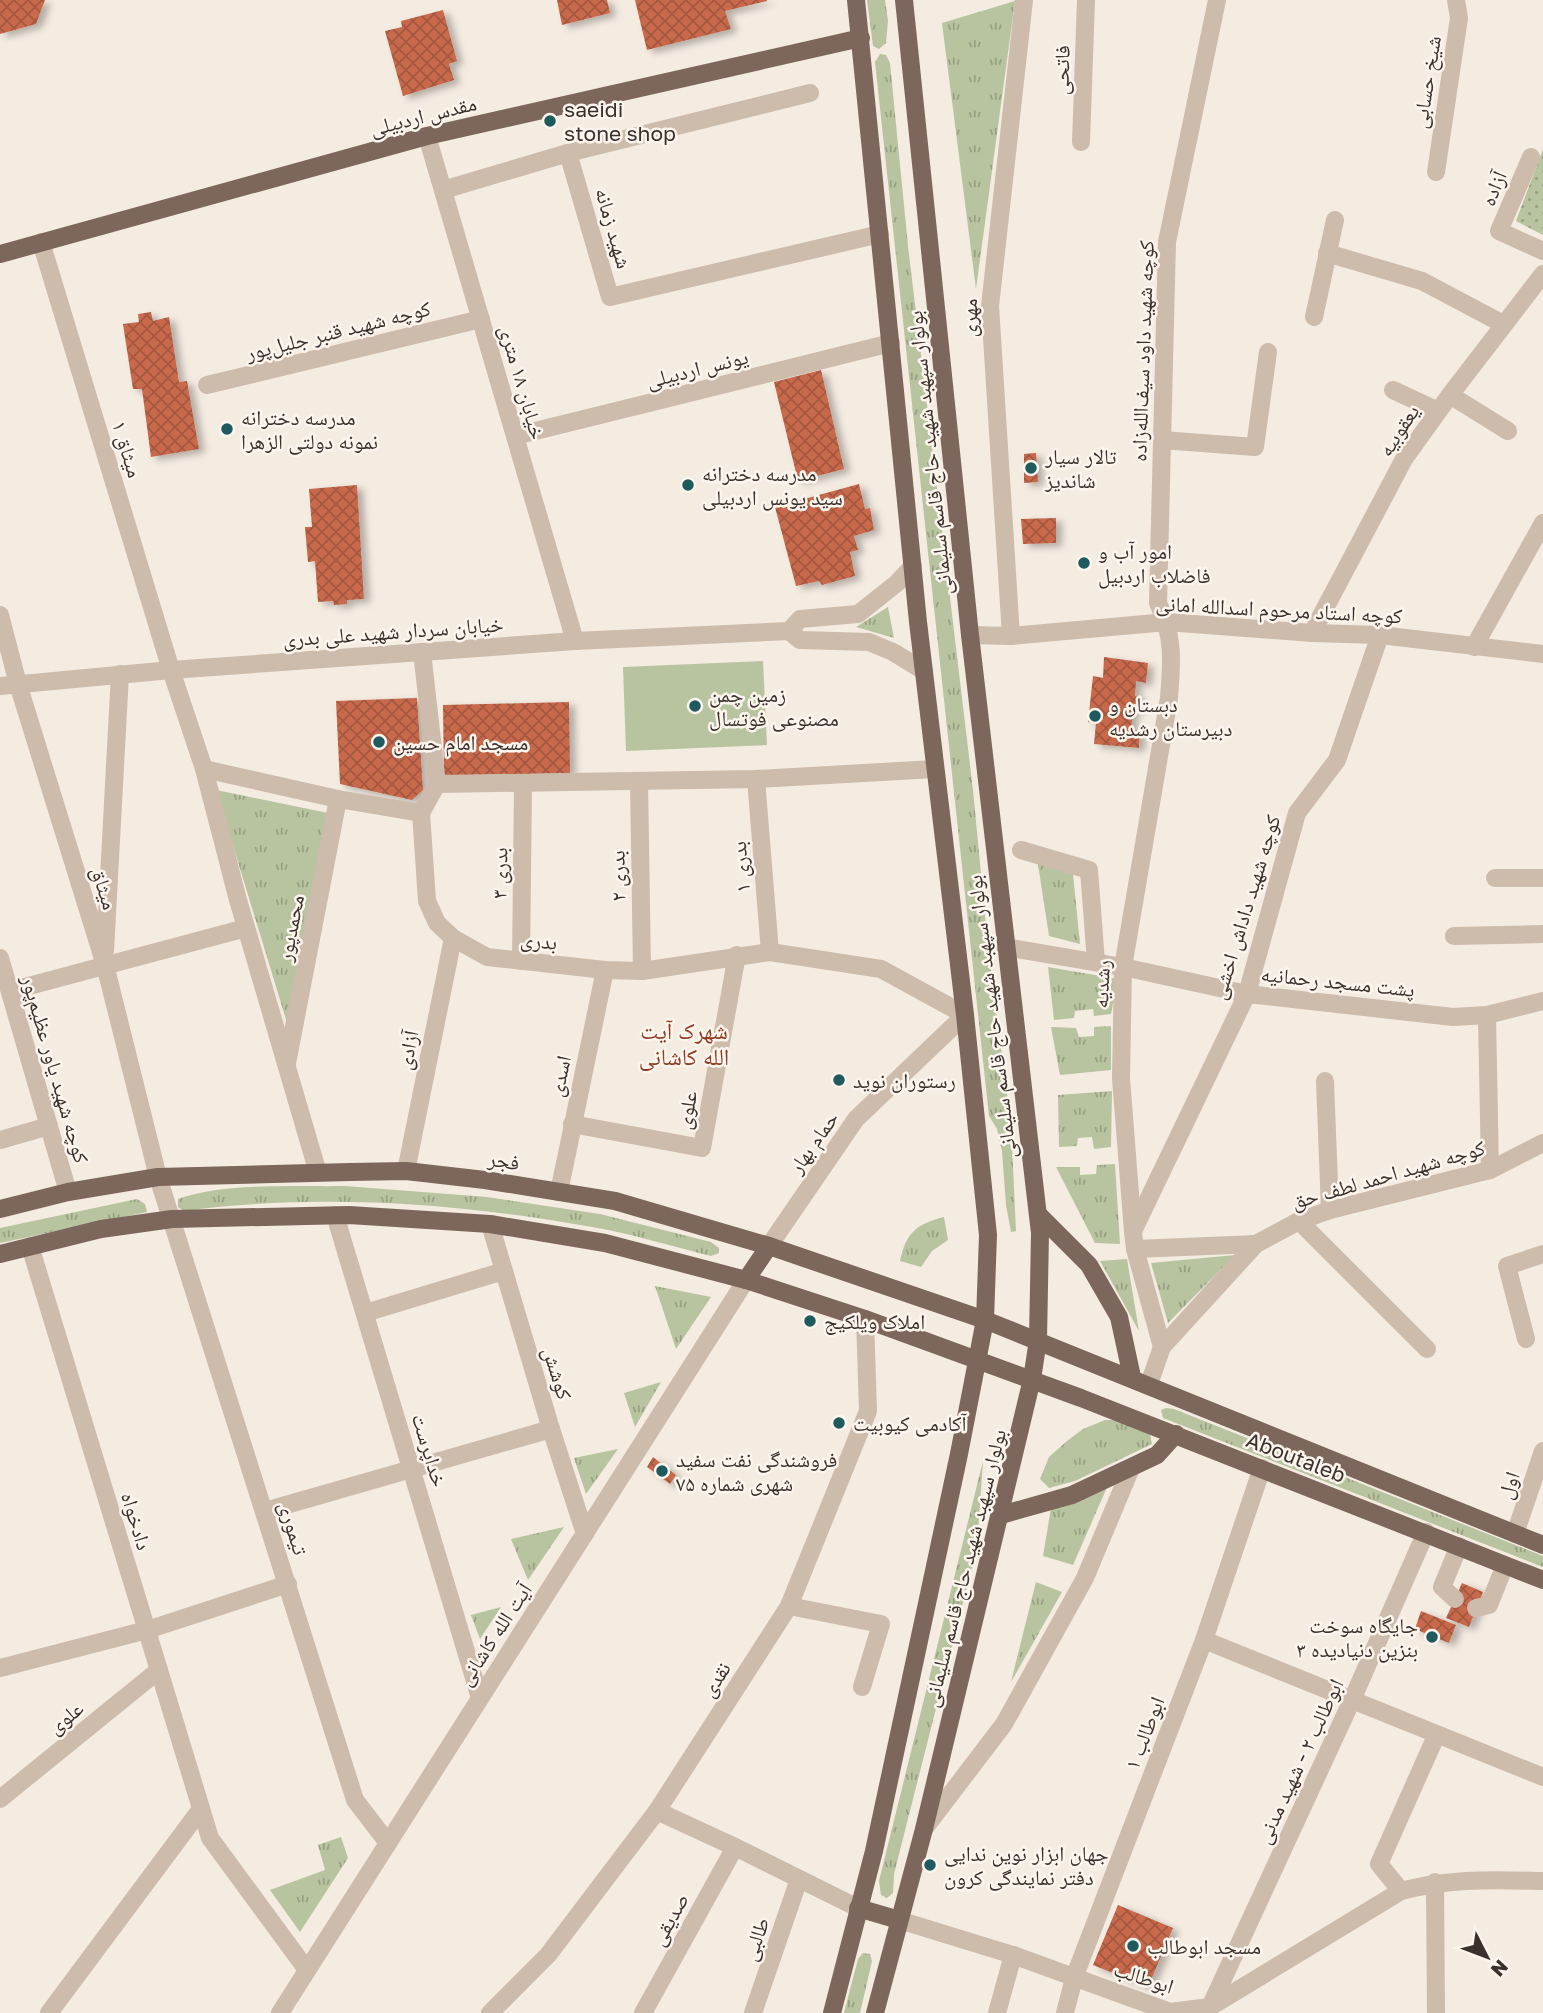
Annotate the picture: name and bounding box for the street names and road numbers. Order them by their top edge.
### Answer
street label: شیخ حسابی [1406,34,1447,130]
street label: فاتحی [1047,45,1076,95]
street label: مقدس اردبیلی [367,89,479,142]
street label: آزاده [1474,166,1512,209]
street label: شهید زمانه [590,185,638,271]
street label: کوچه شهید داود سیف‌الله‌زاده [1125,239,1159,462]
street label: کوچه شهید قنبر جلیل‌پور [242,294,434,367]
street label: مهری [956,298,982,338]
street label: بولوار سپهبد شهید حاج قاسم سلیمانی [901,309,959,596]
street label: خیابان ۱۸ متری [494,322,552,442]
street label: یونس اردبیلی [643,343,751,394]
street label: یعقوبیه [1372,399,1424,461]
street label: میثاق ۱ [106,417,149,481]
street label: کوچه استاد مرحوم اسدالله امانی [1155,590,1403,630]
street label: خیابان سردار شهید علی بدری [282,610,504,653]
street label: کوچه شهید داداش اخشی [1205,811,1287,1003]
street label: بدری ۱ [725,840,755,894]
street label: بدری ۳ [486,847,512,899]
street label: بدری ۲ [604,850,630,902]
street label: میثاق [85,863,124,913]
street label: بولوار سپهبد شهید حاج قاسم سلیمانی [961,873,1023,1160]
street label: محمدپور [271,892,309,965]
street label: بدری [519,925,559,955]
street label: رشدیه [1087,959,1115,1009]
street label: پشت مسجد رحمانیه [1260,960,1416,1002]
street label: کوچه شهید یاور عظیم‌پور [14,971,95,1167]
street label: آزادی [390,1027,424,1072]
street label: اسدی [542,1053,576,1099]
street label: علوی [670,1088,702,1131]
street label: حمام بهار [782,1106,845,1180]
street label: کوچه شهید احمد لطف حق [1288,1134,1488,1215]
street label: فجر [486,1145,521,1175]
street label: کوشش [537,1344,578,1403]
street label: خداپرست [406,1410,453,1490]
street label: بولوار سپهبد شهید حاج قاسم سلیمانی [917,1426,1013,1710]
street label: Aboutaleb [1243,1426,1349,1488]
street label: اول [1491,1468,1525,1502]
street label: دادخواه [116,1489,158,1553]
street label: تیموری [274,1498,314,1558]
street label: آیت الله کاشانی [451,1577,538,1691]
street label: نقدی [694,1656,736,1702]
street label: ابوطالب ۲ - شهید مدنی [1249,1674,1349,1848]
street label: ابوطالب ۱ [1118,1693,1170,1773]
street label: علوی [42,1695,88,1739]
street label: صدیقی [644,1888,695,1950]
street label: طالبی [736,1914,775,1964]
street label: ابوطالب [1111,1955,1177,1999]

